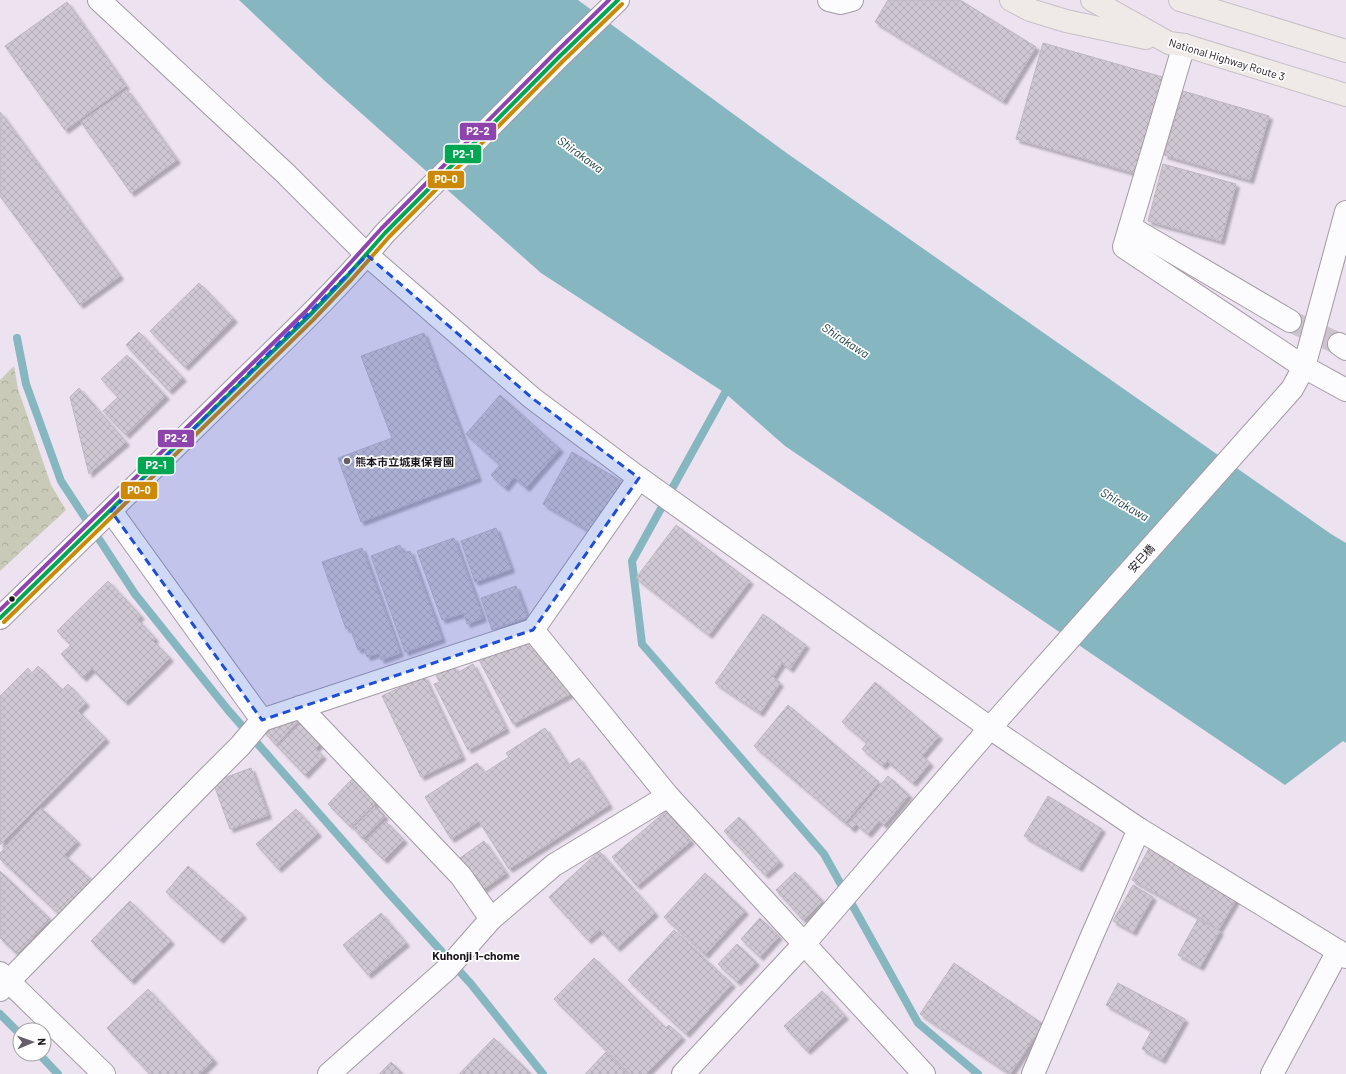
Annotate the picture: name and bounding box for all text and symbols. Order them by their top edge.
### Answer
street label: National Highway Route 3 [1167,35,1287,83]
line badge: P2-2 [459,122,497,141]
text: P2-2 [466,124,490,137]
water label: Shirakawa [555,133,607,175]
line badge: P2-1 [444,144,482,164]
text: P2-1 [452,147,474,160]
line badge: P0-0 [427,170,465,189]
text: P0-0 [434,172,458,185]
water label: Shirakawa [820,320,872,360]
line badge: P2-2 [157,429,195,448]
text: P2-2 [164,431,188,444]
place label: 熊本市立城東保育園 [355,455,454,468]
line badge: P2-1 [137,456,175,475]
marker: 熊本市立城東保育園 [342,456,352,466]
text: P2-1 [145,458,167,471]
line badge: P0-0 [120,481,158,500]
text: P0-0 [127,483,151,496]
water label: Shirakawa [1099,485,1151,523]
street label: 安巳橋 [1125,541,1157,575]
unlabelled marker [7,594,17,604]
district label: Kuhonji 1-chome [432,948,520,962]
north arrow [12,1022,52,1062]
text: N [36,1038,49,1046]

